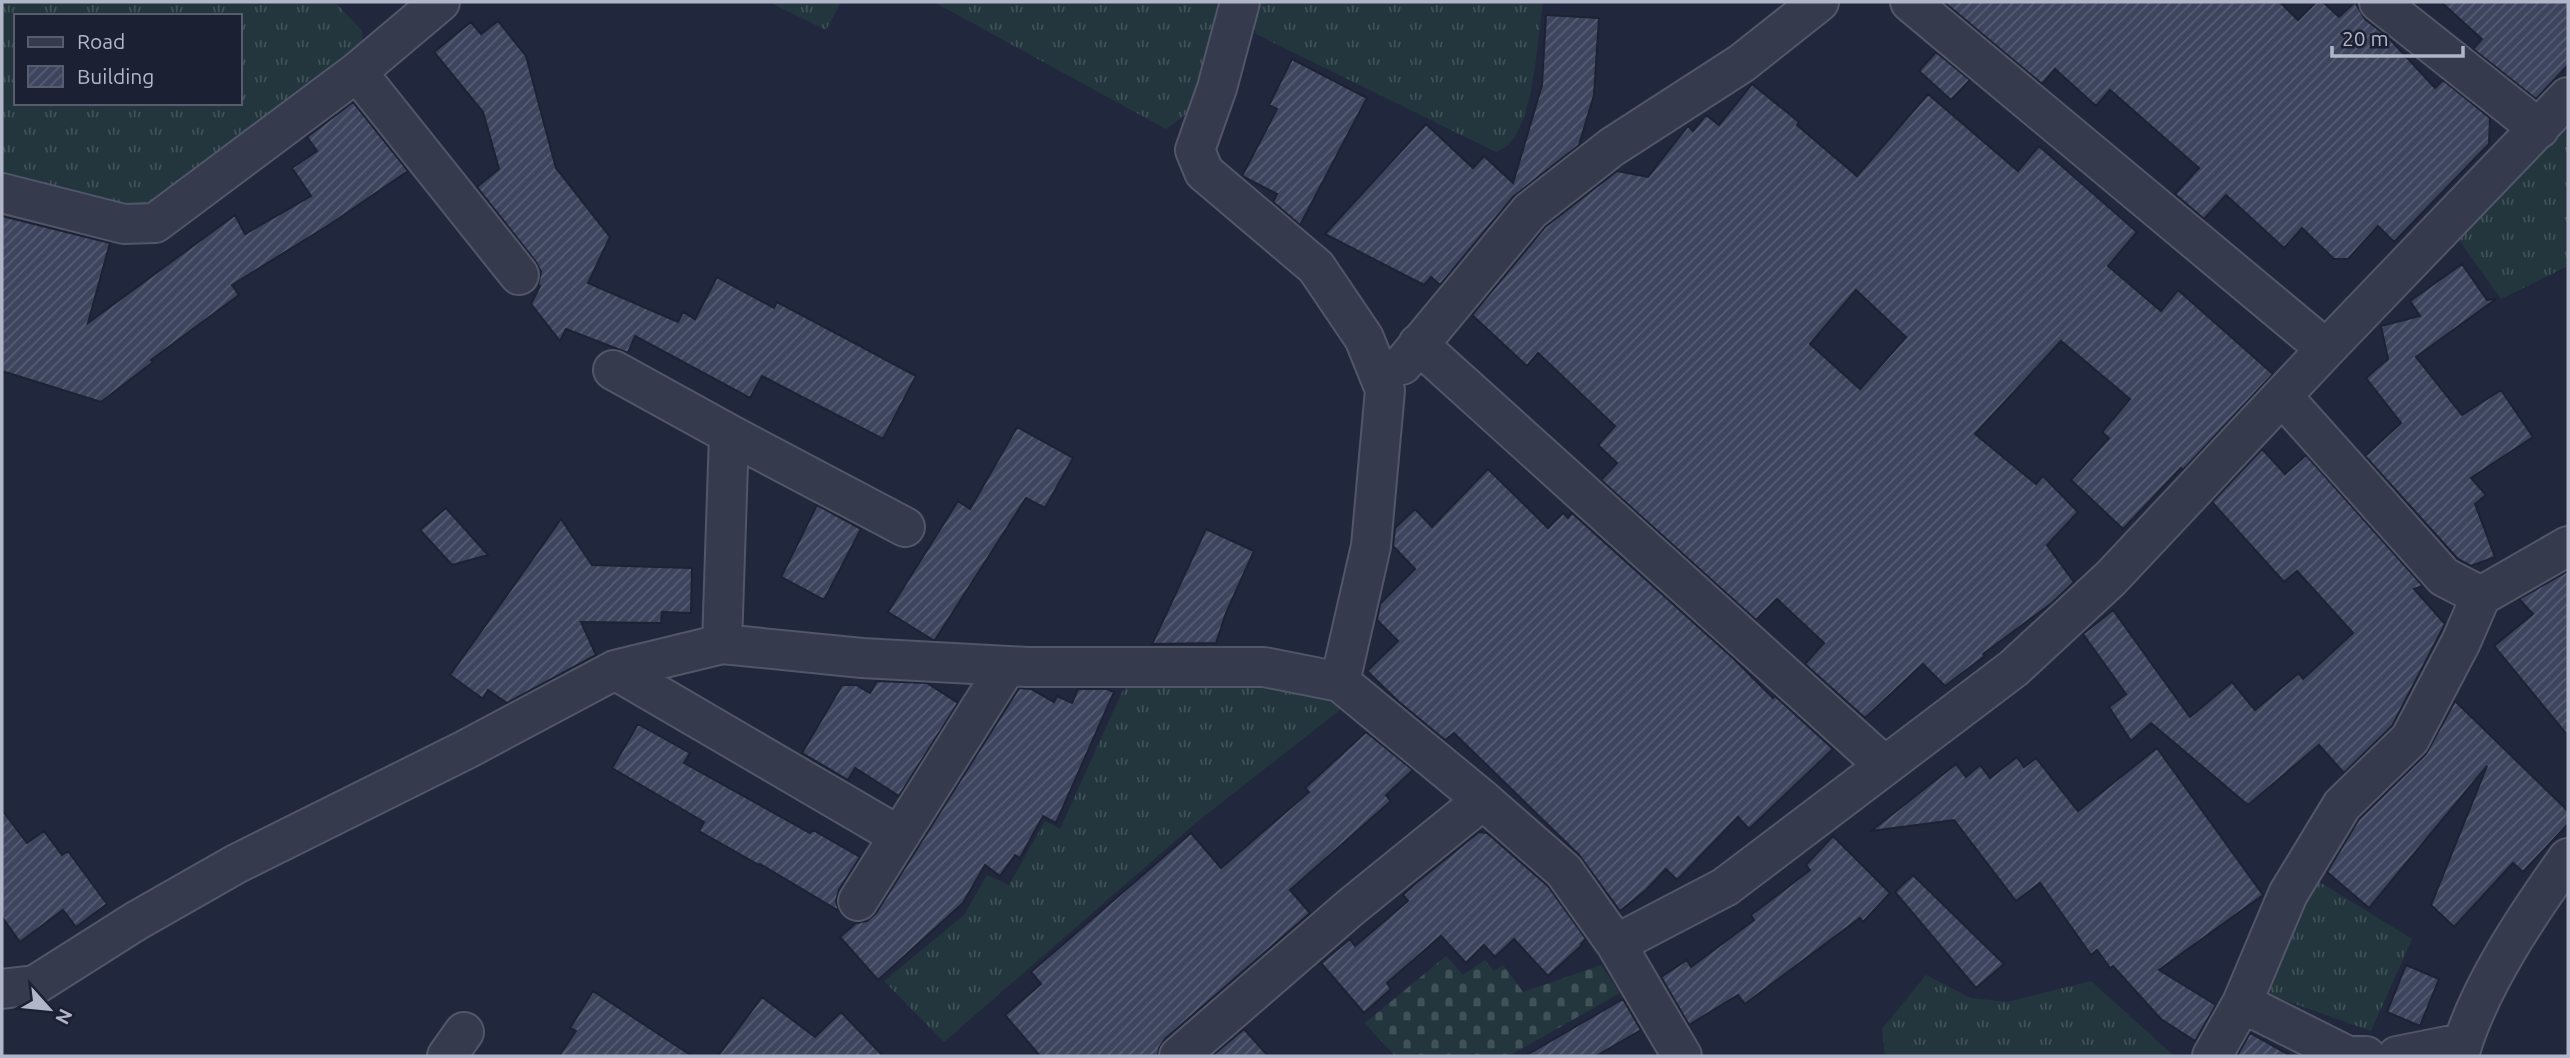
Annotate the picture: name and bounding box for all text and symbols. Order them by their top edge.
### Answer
legend [14,14,242,105]
scale bar [2332,14,2463,58]
text: 20 m [2342,26,2389,50]
text: Road [77,29,125,53]
text: Building [77,64,154,88]
north arrow [14,974,84,1044]
text: N [51,1005,77,1028]

